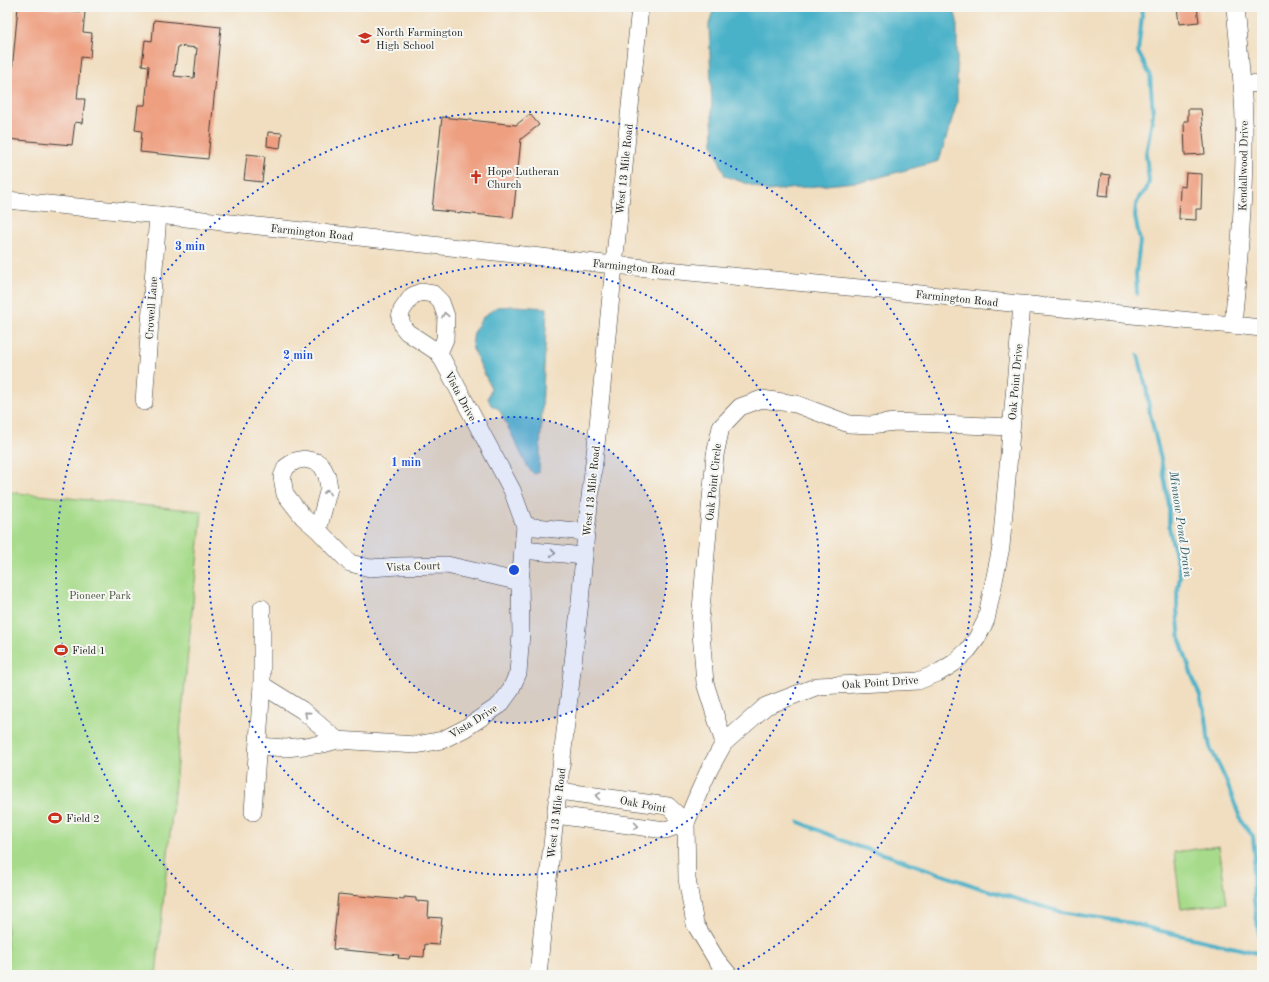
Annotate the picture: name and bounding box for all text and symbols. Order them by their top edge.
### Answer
place label: North Farmington High School [376,28,463,52]
school or university icon: North Farmington High School [357,30,373,46]
street label: Kendallwood Drive [1238,121,1251,211]
street label: West 13 Mile Road [615,123,636,215]
place label: Hope Lutheran Church [487,167,559,191]
church icon: Hope Lutheran Church [468,169,484,185]
street label: Farmington Road [270,224,354,243]
text: 3 min [175,241,205,253]
street label: Farmington Road [592,259,676,278]
street label: Crowell Lane [145,276,160,340]
street label: Farmington Road [915,290,999,309]
one-way arrow [441,312,450,319]
street label: Oak Point Drive [1008,344,1025,421]
text: 2 min [283,350,313,362]
street label: Vista Drive [442,370,477,423]
street label: Oak Point Circle [705,443,724,521]
street label: West 13 Mile Road [582,445,603,537]
text: 1 min [391,457,421,469]
water label: Minnow Pond Drain [1166,469,1193,578]
one-way arrow [322,489,331,495]
one-way arrow [550,548,556,557]
street label: Vista Court [385,561,441,574]
centre of rings [507,563,521,577]
park label: Pioneer Park [69,591,131,602]
sports icon: Field 1 [53,642,69,658]
place label: Field 1 [72,646,106,657]
street label: Oak Point Drive [842,675,919,692]
street label: Vista Drive [448,703,500,741]
one-way arrow [304,712,312,719]
street label: West 13 Mile Road [546,767,569,859]
one-way arrow [595,792,601,801]
street label: Oak Point [619,796,667,815]
sports icon: Field 2 [47,810,63,826]
place label: Field 2 [66,814,100,825]
one-way arrow [633,821,639,830]

